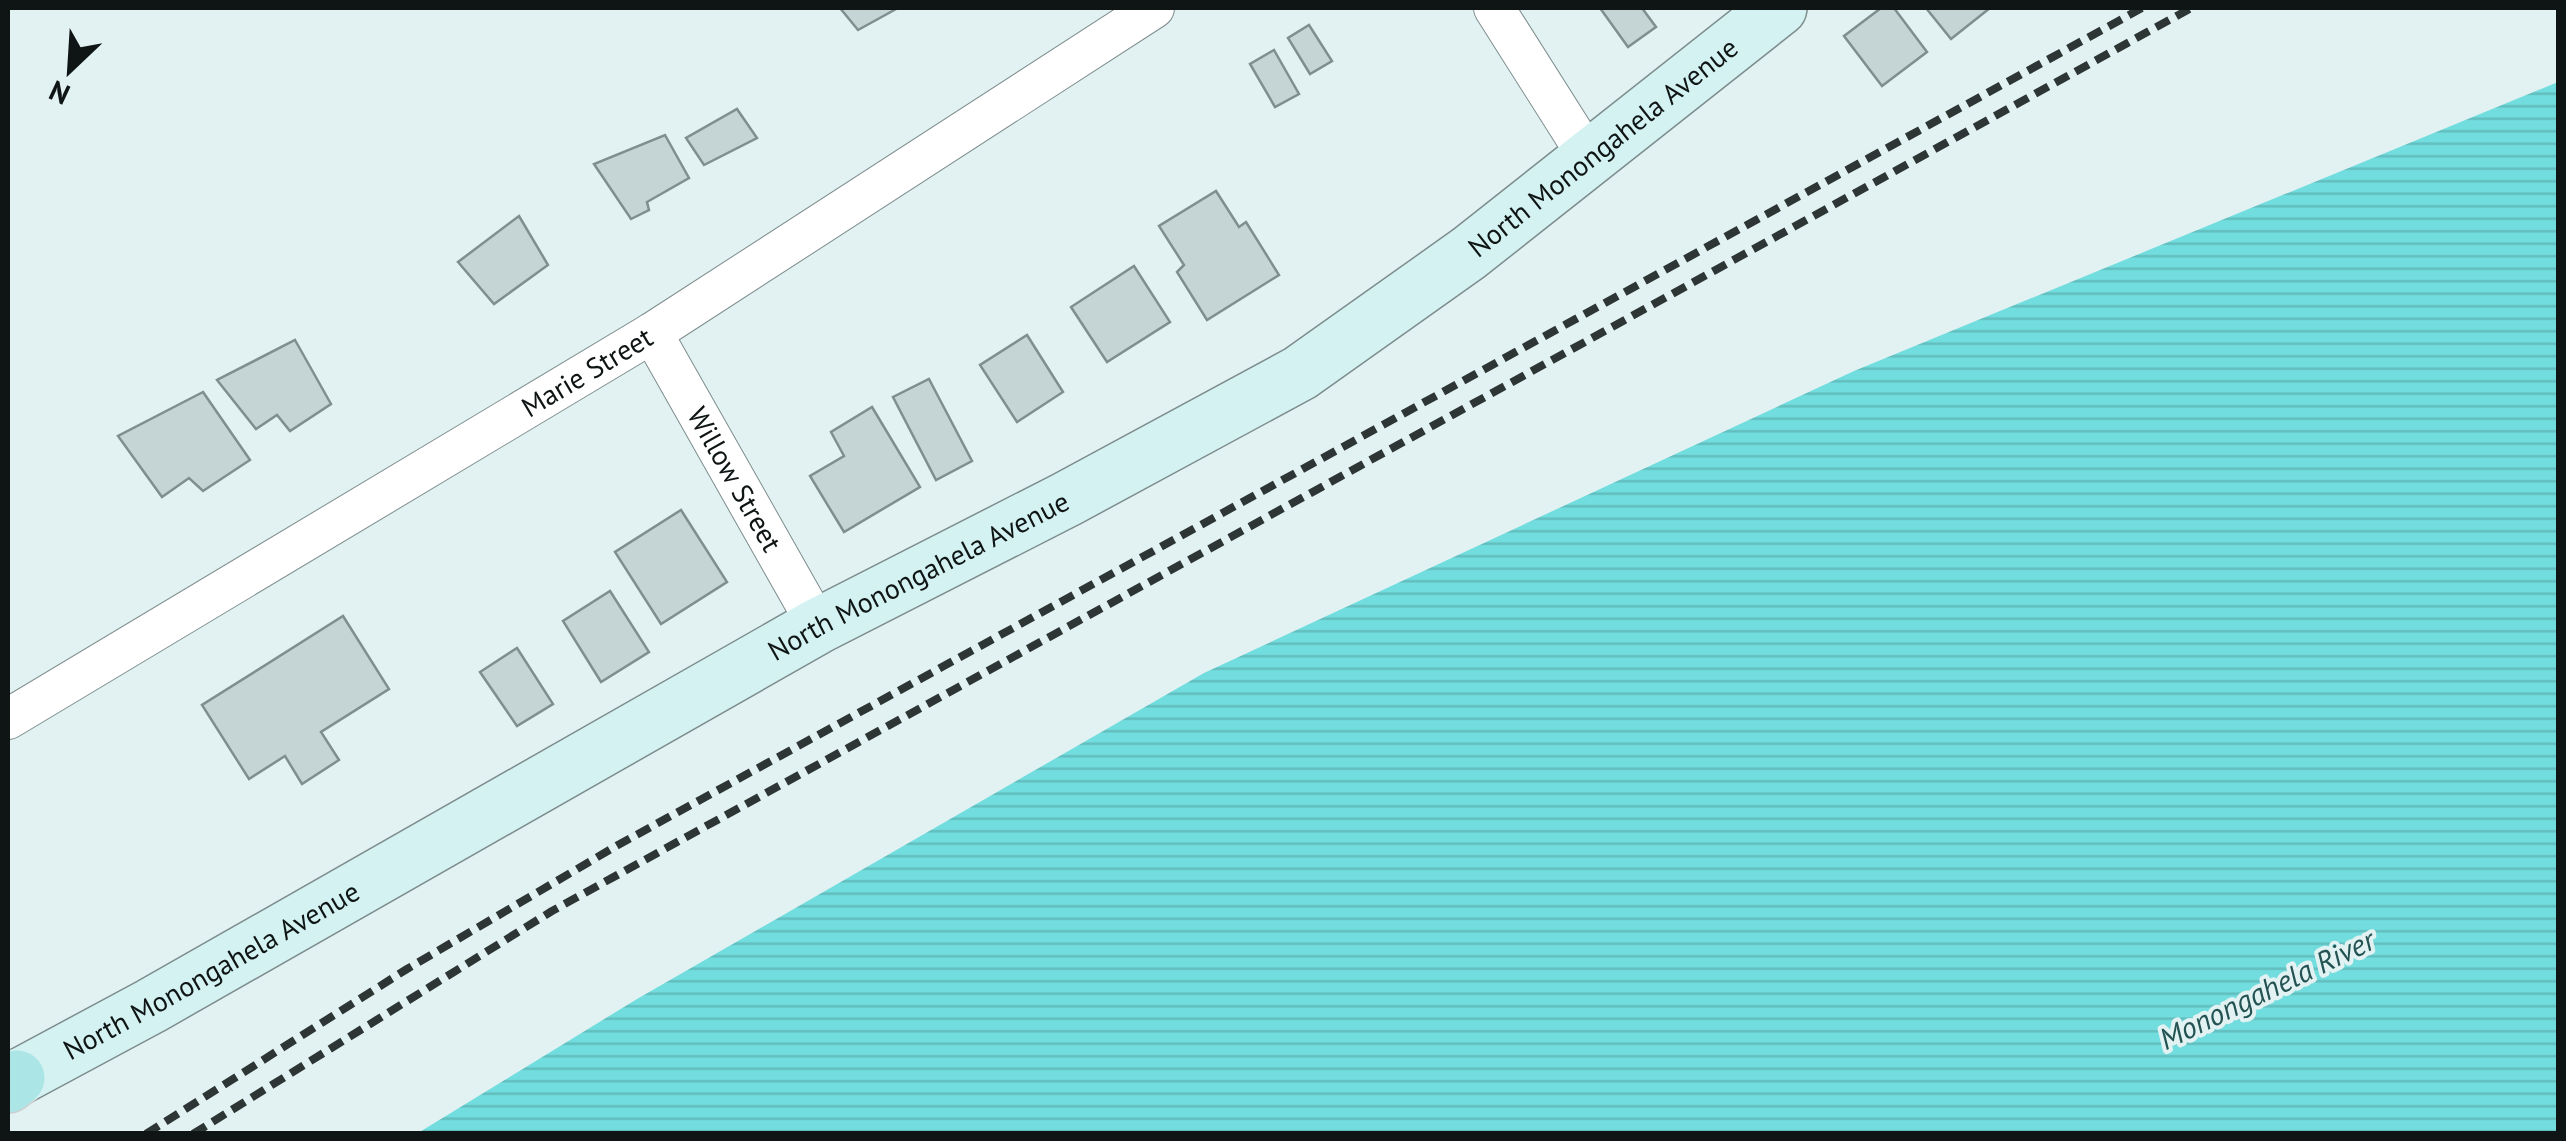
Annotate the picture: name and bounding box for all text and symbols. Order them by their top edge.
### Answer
north arrow [20,20,120,120]
street label: North Monongahela Avenue [1460,29,1745,265]
text: N [43,72,75,114]
street label: Marie Street [514,318,659,425]
street label: Willow Street [680,400,791,558]
street label: North Monongahela Avenue [761,482,1075,669]
street label: North Monongahela Avenue [56,872,366,1068]
water label: Monongahela River [2152,919,2382,1058]

